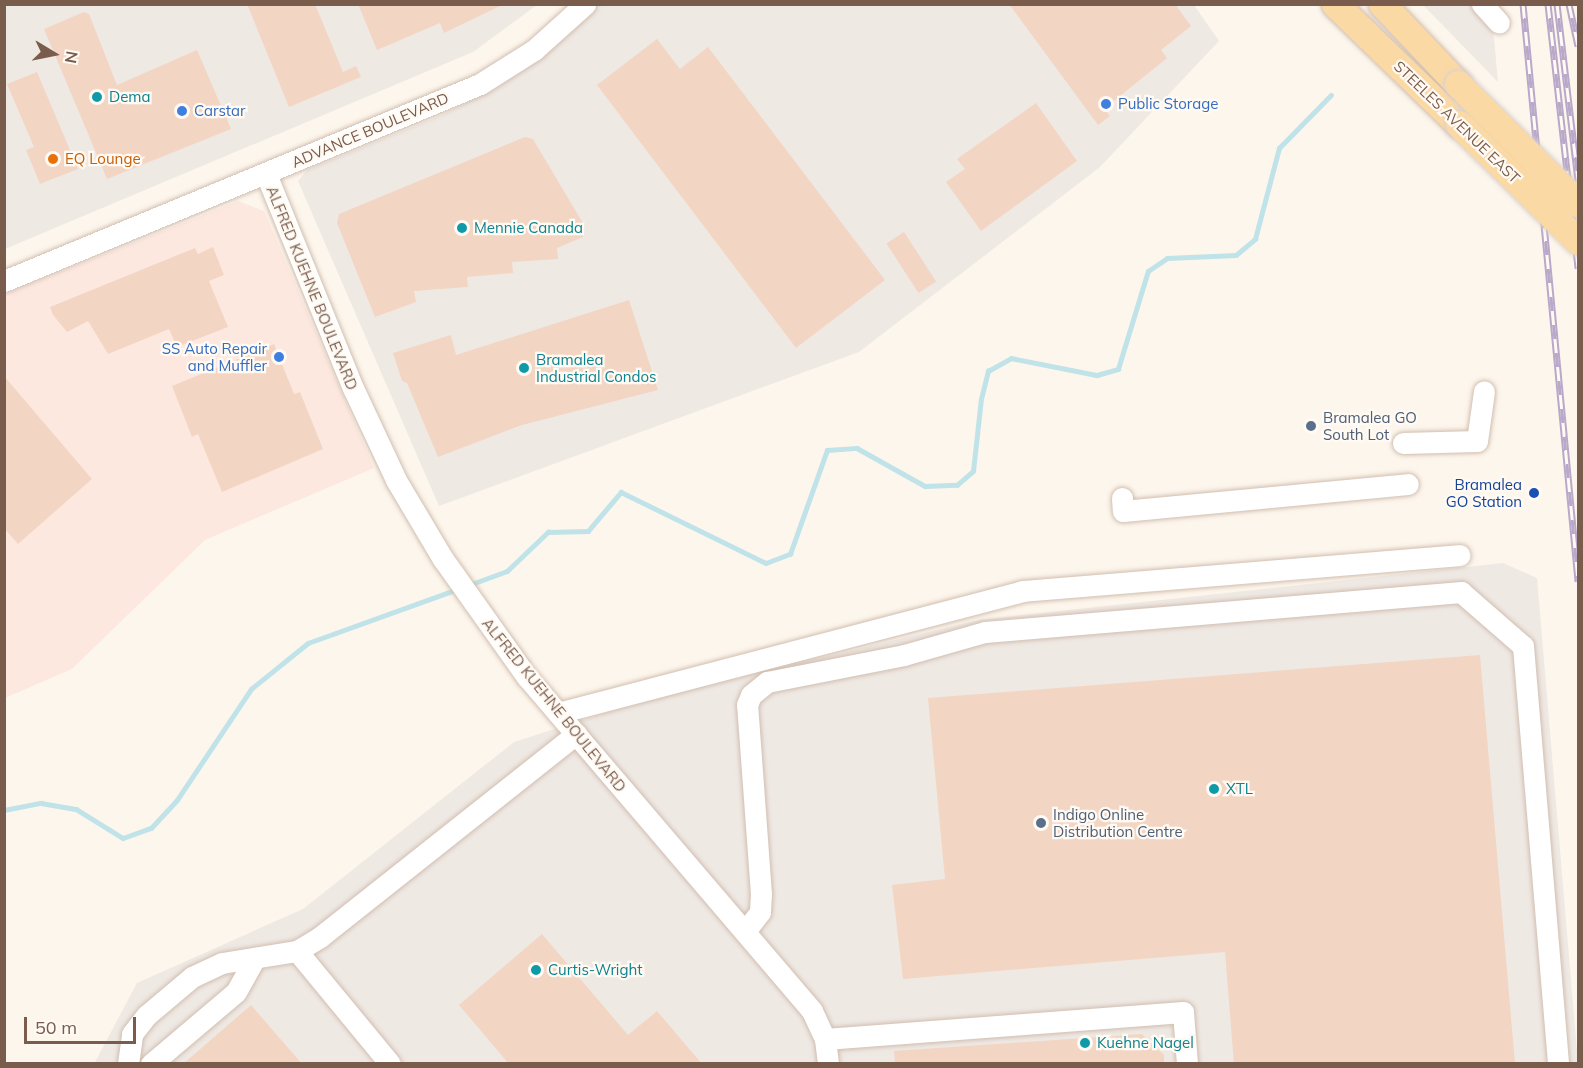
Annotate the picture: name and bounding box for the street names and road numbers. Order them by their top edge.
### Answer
street label: STEELES AVENUE EAST [1390,57,1524,187]
street label: ADVANCE BOULEVARD [289,89,451,171]
street label: ALFRED KUEHNE BOULEVARD [263,183,361,393]
street label: ALFRED KUEHNE BOULEVARD [478,614,630,796]

